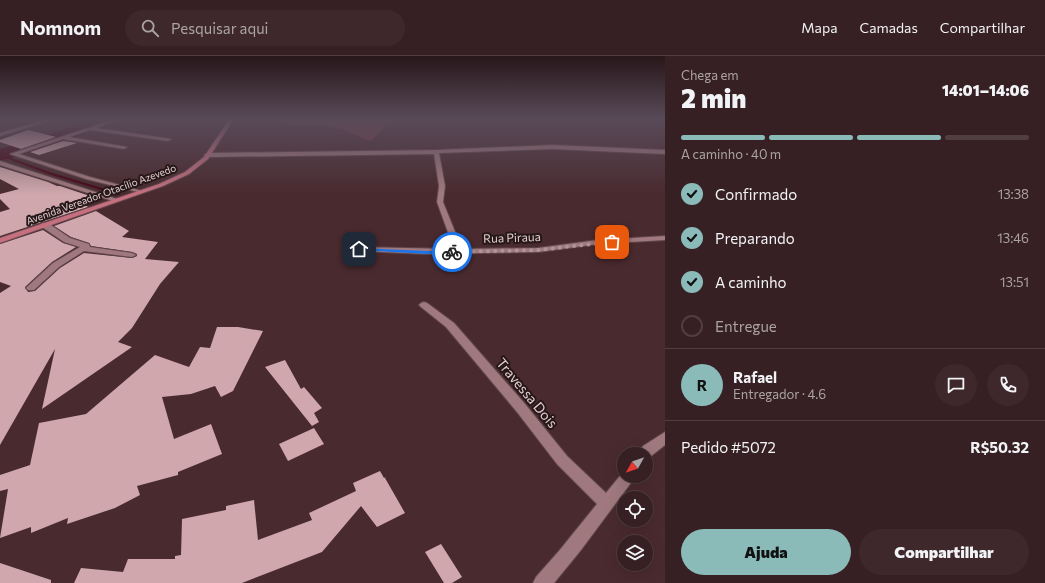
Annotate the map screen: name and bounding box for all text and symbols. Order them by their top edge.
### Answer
search box [125,10,405,46]
text: Nomnom [20,16,101,39]
icon: search [139,17,161,39]
text: Pesquisar aqui [171,19,268,37]
text: Mapa [801,19,838,36]
text: Camadas [860,19,918,36]
text: Compartilhar [940,19,1025,36]
text: Chega em [681,67,739,83]
text: 14:01–14:06 [942,81,1029,99]
text: 2 min [681,82,746,113]
text: A caminho · 40 m [681,146,781,162]
street label: Avenida Vereador Otacílio Azevedo [25,161,178,227]
icon: check [681,183,703,205]
text: Confirmado [715,185,797,203]
text: 13:38 [998,186,1029,202]
pin [595,225,629,259]
icon: check [681,227,703,249]
street label: Rua Piraua [483,229,541,245]
text: Preparando [715,229,795,247]
text: 13:46 [997,230,1029,246]
icon: bag [601,231,623,253]
pin [342,232,376,266]
courier [432,232,472,272]
icon: home [348,238,370,260]
icon: bike [441,241,463,263]
icon: check [681,271,703,293]
text: A caminho [715,273,787,291]
text: 13:51 [1000,274,1029,290]
text: Entregue [715,317,777,335]
street label: Travessa Dois [493,354,562,431]
button: chat [935,364,977,406]
button: phone [987,364,1029,406]
text: Rafael [733,368,777,386]
text: R [697,376,707,394]
text: Entregador · 4.6 [733,386,826,402]
text: Pedido #5072 [681,438,776,456]
text: R$50.32 [970,438,1029,456]
north arrow [617,447,653,483]
map controls [617,447,653,571]
button: locate [617,491,653,527]
button: Ajuda [681,529,851,575]
button: Compartilhar [859,529,1029,575]
button: layers [617,535,653,571]

